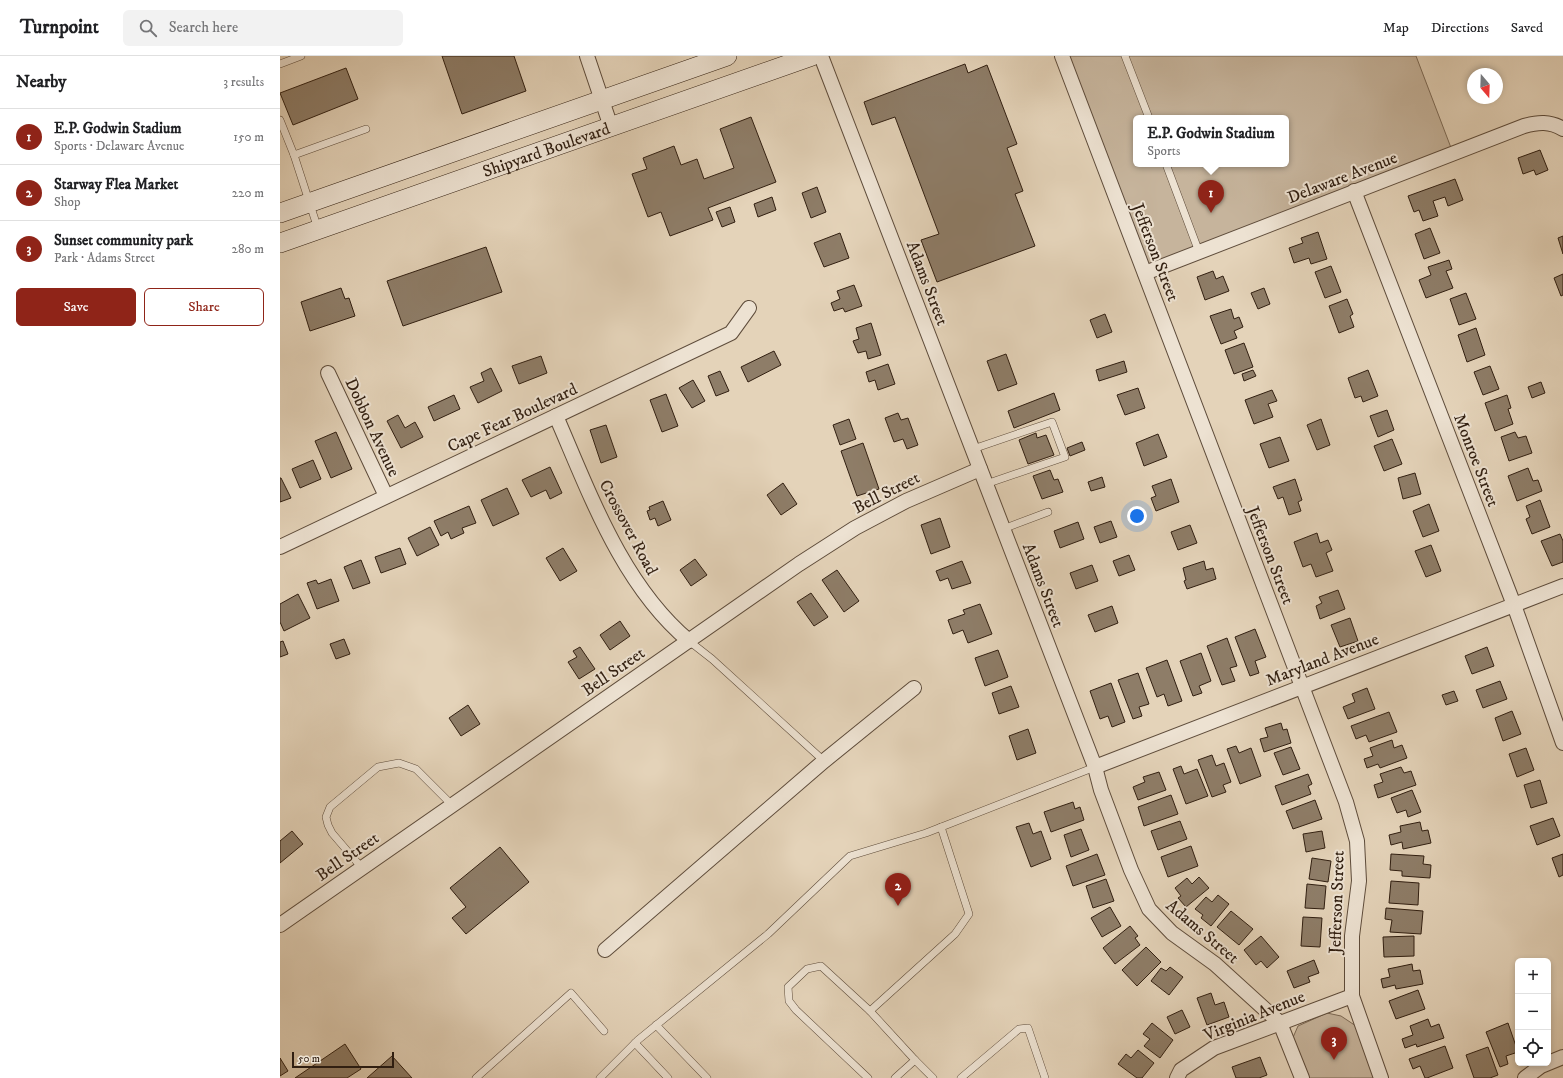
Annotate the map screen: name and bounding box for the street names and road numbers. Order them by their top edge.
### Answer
street label: Shipyard Boulevard [480,118,613,183]
street label: Delaware Avenue [1284,147,1400,209]
street label: Jefferson Street [1126,198,1184,305]
street label: Adams Street [901,238,953,329]
street label: Dobbon Avenue [340,374,405,480]
street label: Cape Fear Boulevard [444,378,581,458]
street label: Monroe Street [1448,411,1504,511]
street label: Bell Street [849,467,924,519]
street label: Crossover Road [594,476,663,579]
street label: Jefferson Street [1241,501,1299,608]
street label: Adams Street [1017,540,1069,631]
street label: Maryland Avenue [1263,628,1382,692]
street label: Bell Street [578,642,650,701]
street label: Bell Street [312,827,384,886]
street label: Jefferson Street [1324,850,1350,956]
street label: Adams Street [1161,895,1244,969]
street label: Virginia Avenue [1200,986,1308,1047]

